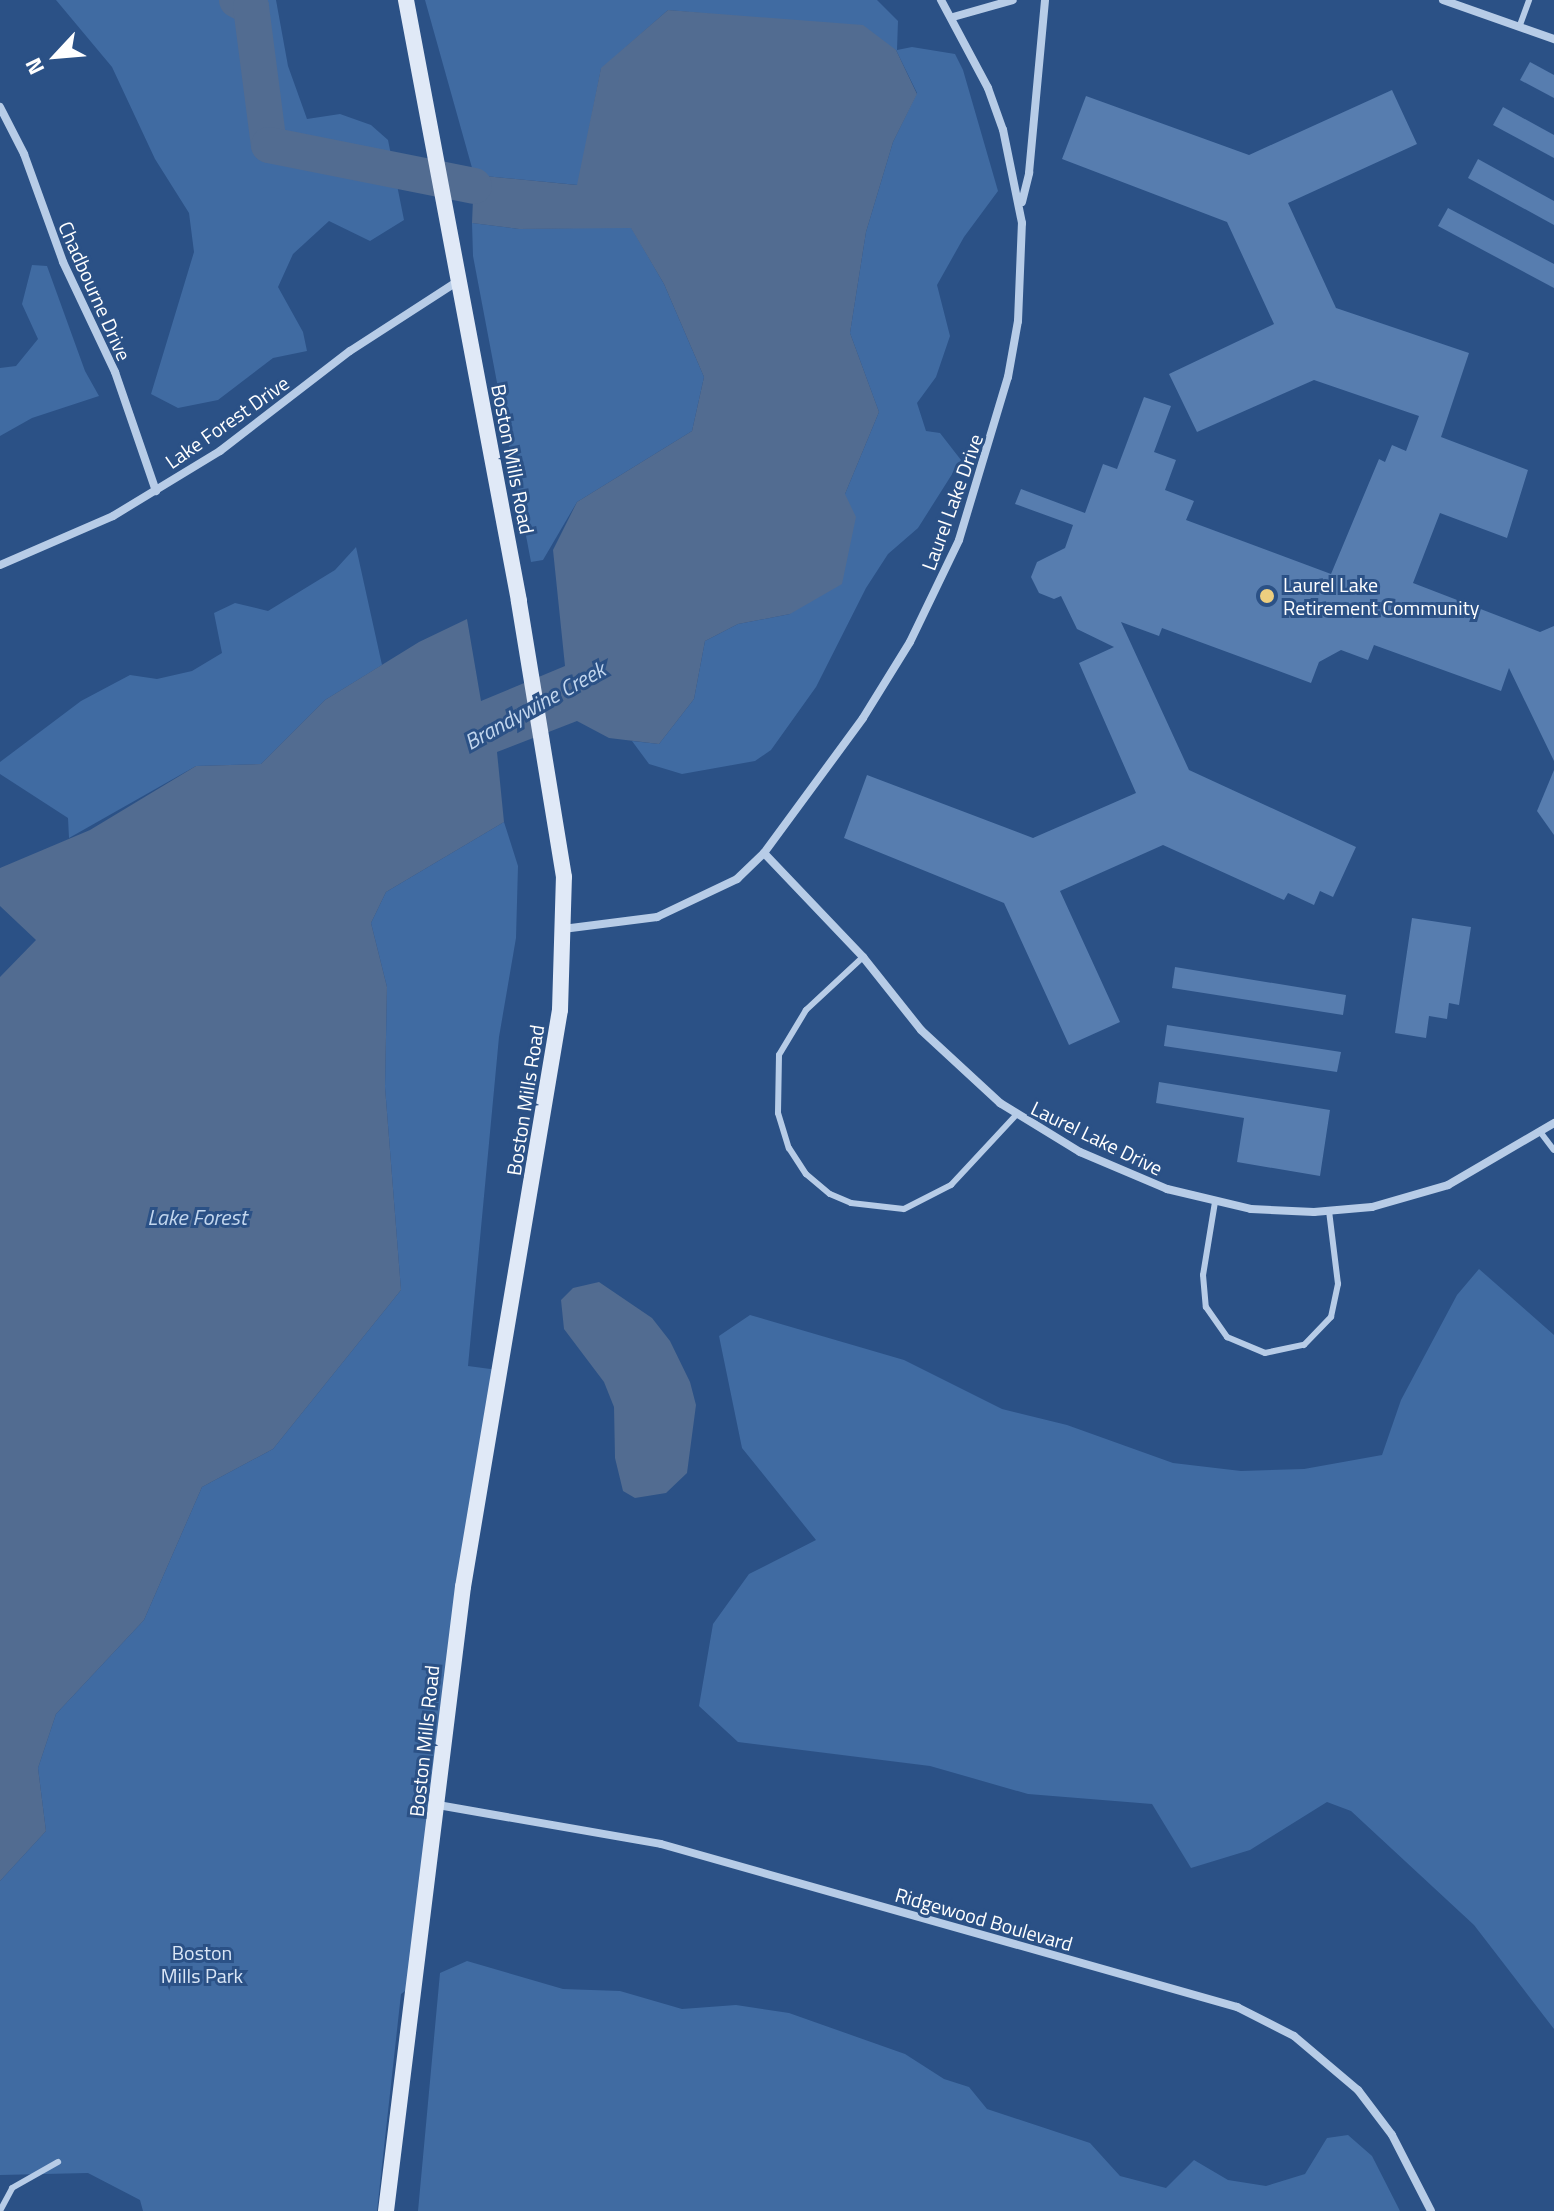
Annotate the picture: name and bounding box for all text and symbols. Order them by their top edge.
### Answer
north arrow [16,16,96,96]
text: N [16,52,53,81]
street label: Chadbourne Drive [54,218,136,364]
street label: Lake Forest Drive [161,370,293,474]
street label: Boston Mills Road [487,382,539,536]
street label: Laurel Lake Drive [916,431,988,573]
place label: Laurel Lake Retirement Community [1283,572,1479,619]
marker: Laurel Lake Retirement Community [1258,587,1276,605]
water label: Brandywine Creek [460,656,610,756]
street label: Boston Mills Road [501,1023,549,1177]
street label: Laurel Lake Drive [1027,1096,1167,1180]
water label: Lake Forest [147,1205,247,1231]
street label: Boston Mills Road [404,1664,444,1818]
street label: Ridgewood Boulevard [892,1882,1076,1956]
park label: Boston Mills Park [161,1940,243,1987]

